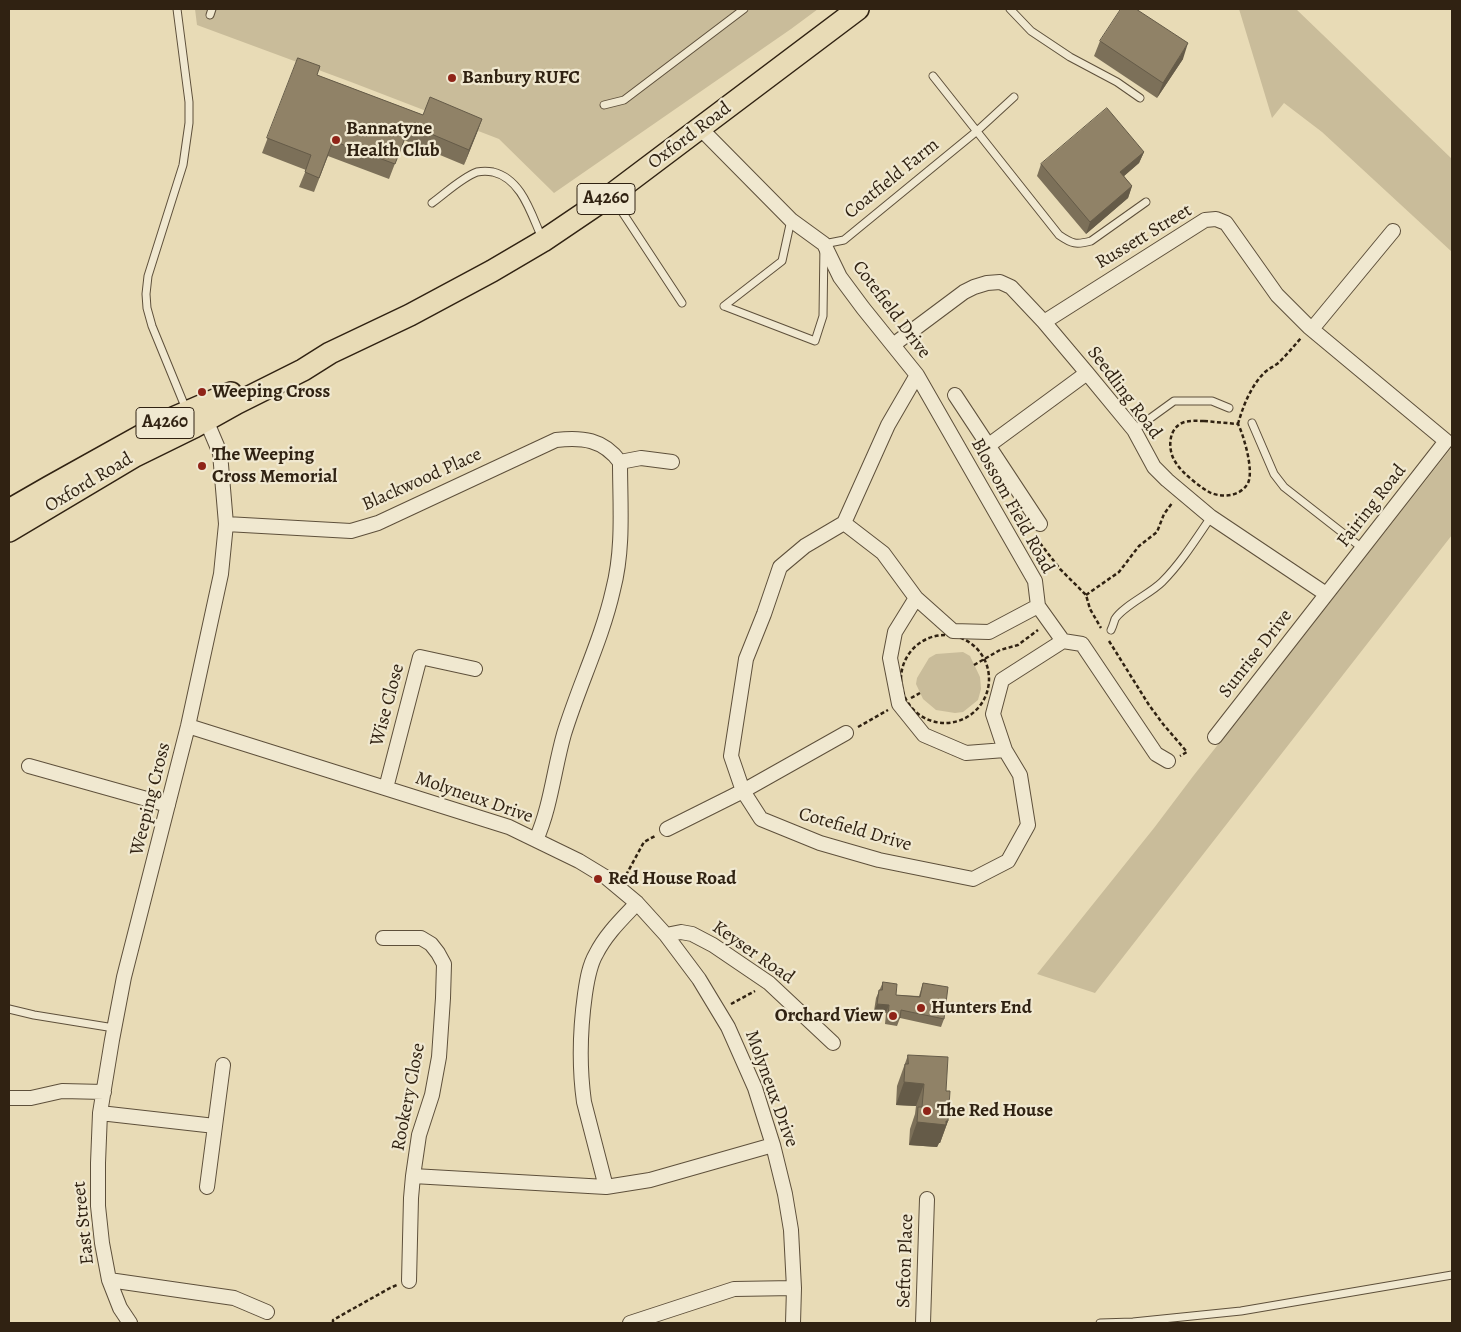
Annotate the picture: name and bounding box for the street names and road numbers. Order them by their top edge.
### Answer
street label: Oxford Road [644,97,736,175]
street label: Coatfield Farm [840,134,944,224]
road number: A4260 [577,183,635,214]
street label: Russett Street [1092,199,1196,275]
street label: Cotefield Drive [847,257,935,363]
street label: Seedling Road [1082,342,1166,444]
road number: A4260 [136,408,194,438]
street label: Blossom Field Road [965,434,1059,578]
street label: Blackwood Place [359,443,485,517]
street label: Oxford Road [41,448,137,518]
street label: Fairing Road [1333,460,1411,552]
street label: Sunrise Drive [1214,605,1298,703]
street label: Wise Close [366,661,410,749]
street label: Weeping Cross [126,740,176,858]
street label: Molyneux Drive [412,767,536,829]
street label: Cotefield Drive [796,803,914,857]
street label: Keyser Road [708,916,798,990]
street label: Molyneux Drive [739,1027,803,1151]
street label: Rookery Close [387,1041,431,1153]
street label: East Street [68,1180,100,1266]
street label: Sefton Place [893,1213,919,1309]

